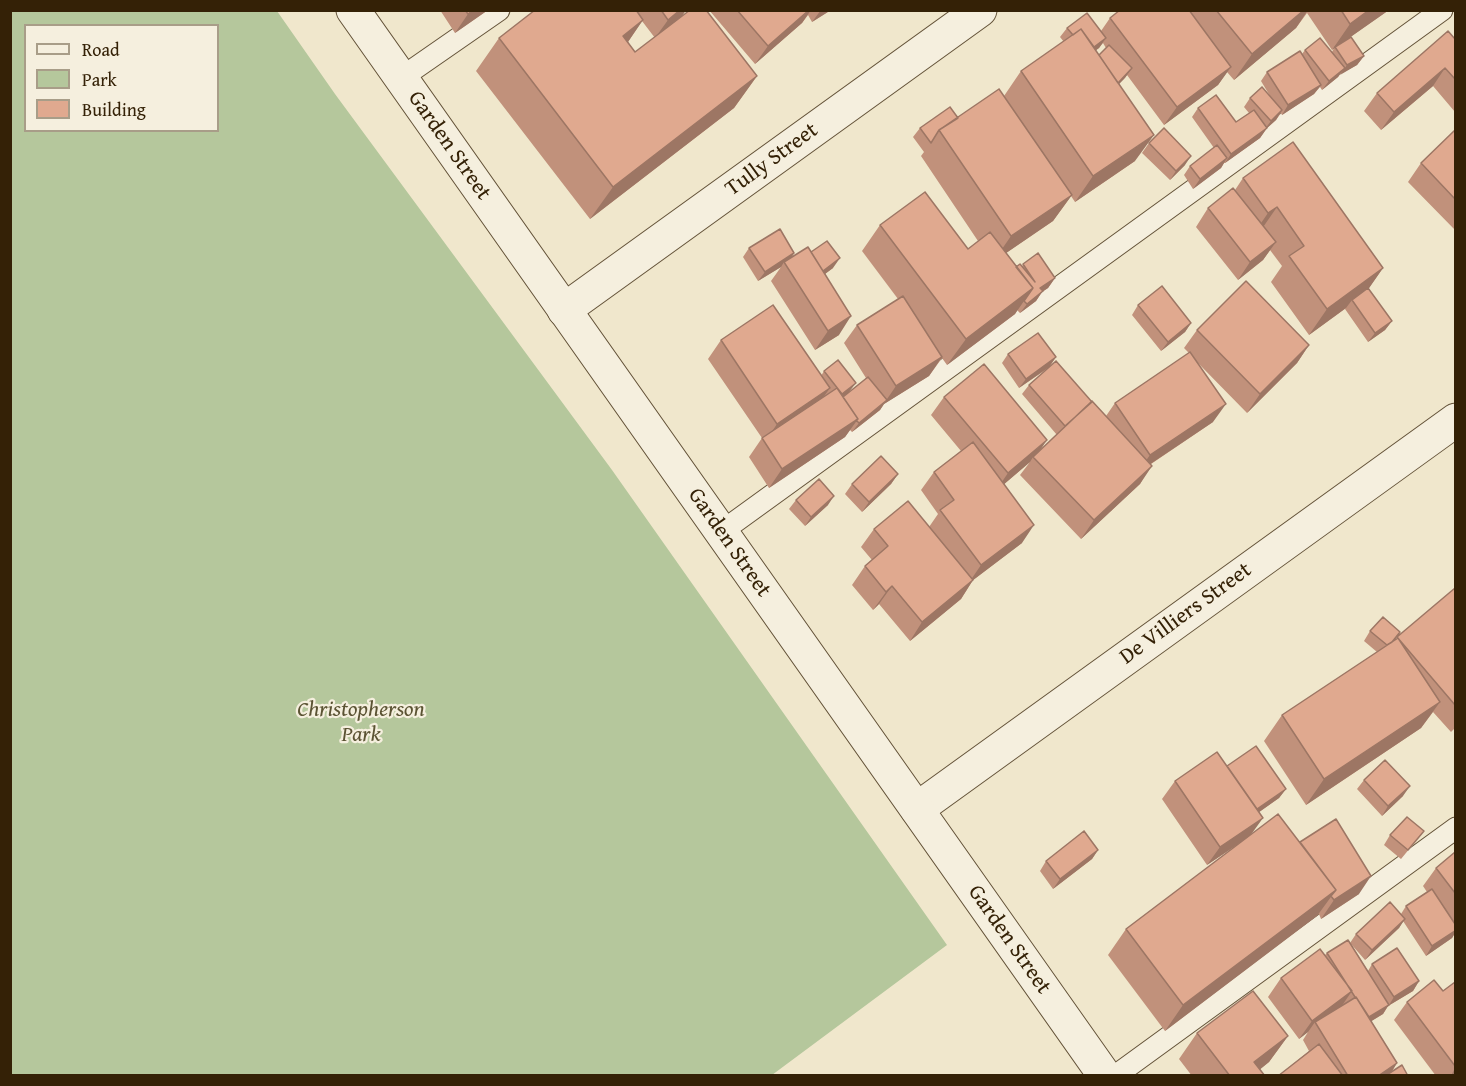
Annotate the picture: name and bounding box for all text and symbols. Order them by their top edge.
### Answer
legend [24,24,219,132]
text: Road [82,36,120,63]
text: Park [82,66,117,93]
street label: Garden Street [402,86,496,206]
text: Building [82,96,146,123]
street label: Tully Street [721,118,823,202]
street label: Garden Street [682,483,776,603]
street label: De Villiers Street [1115,557,1257,671]
park label: Christopherson Park [297,697,425,748]
street label: Garden Street [962,880,1056,1000]

